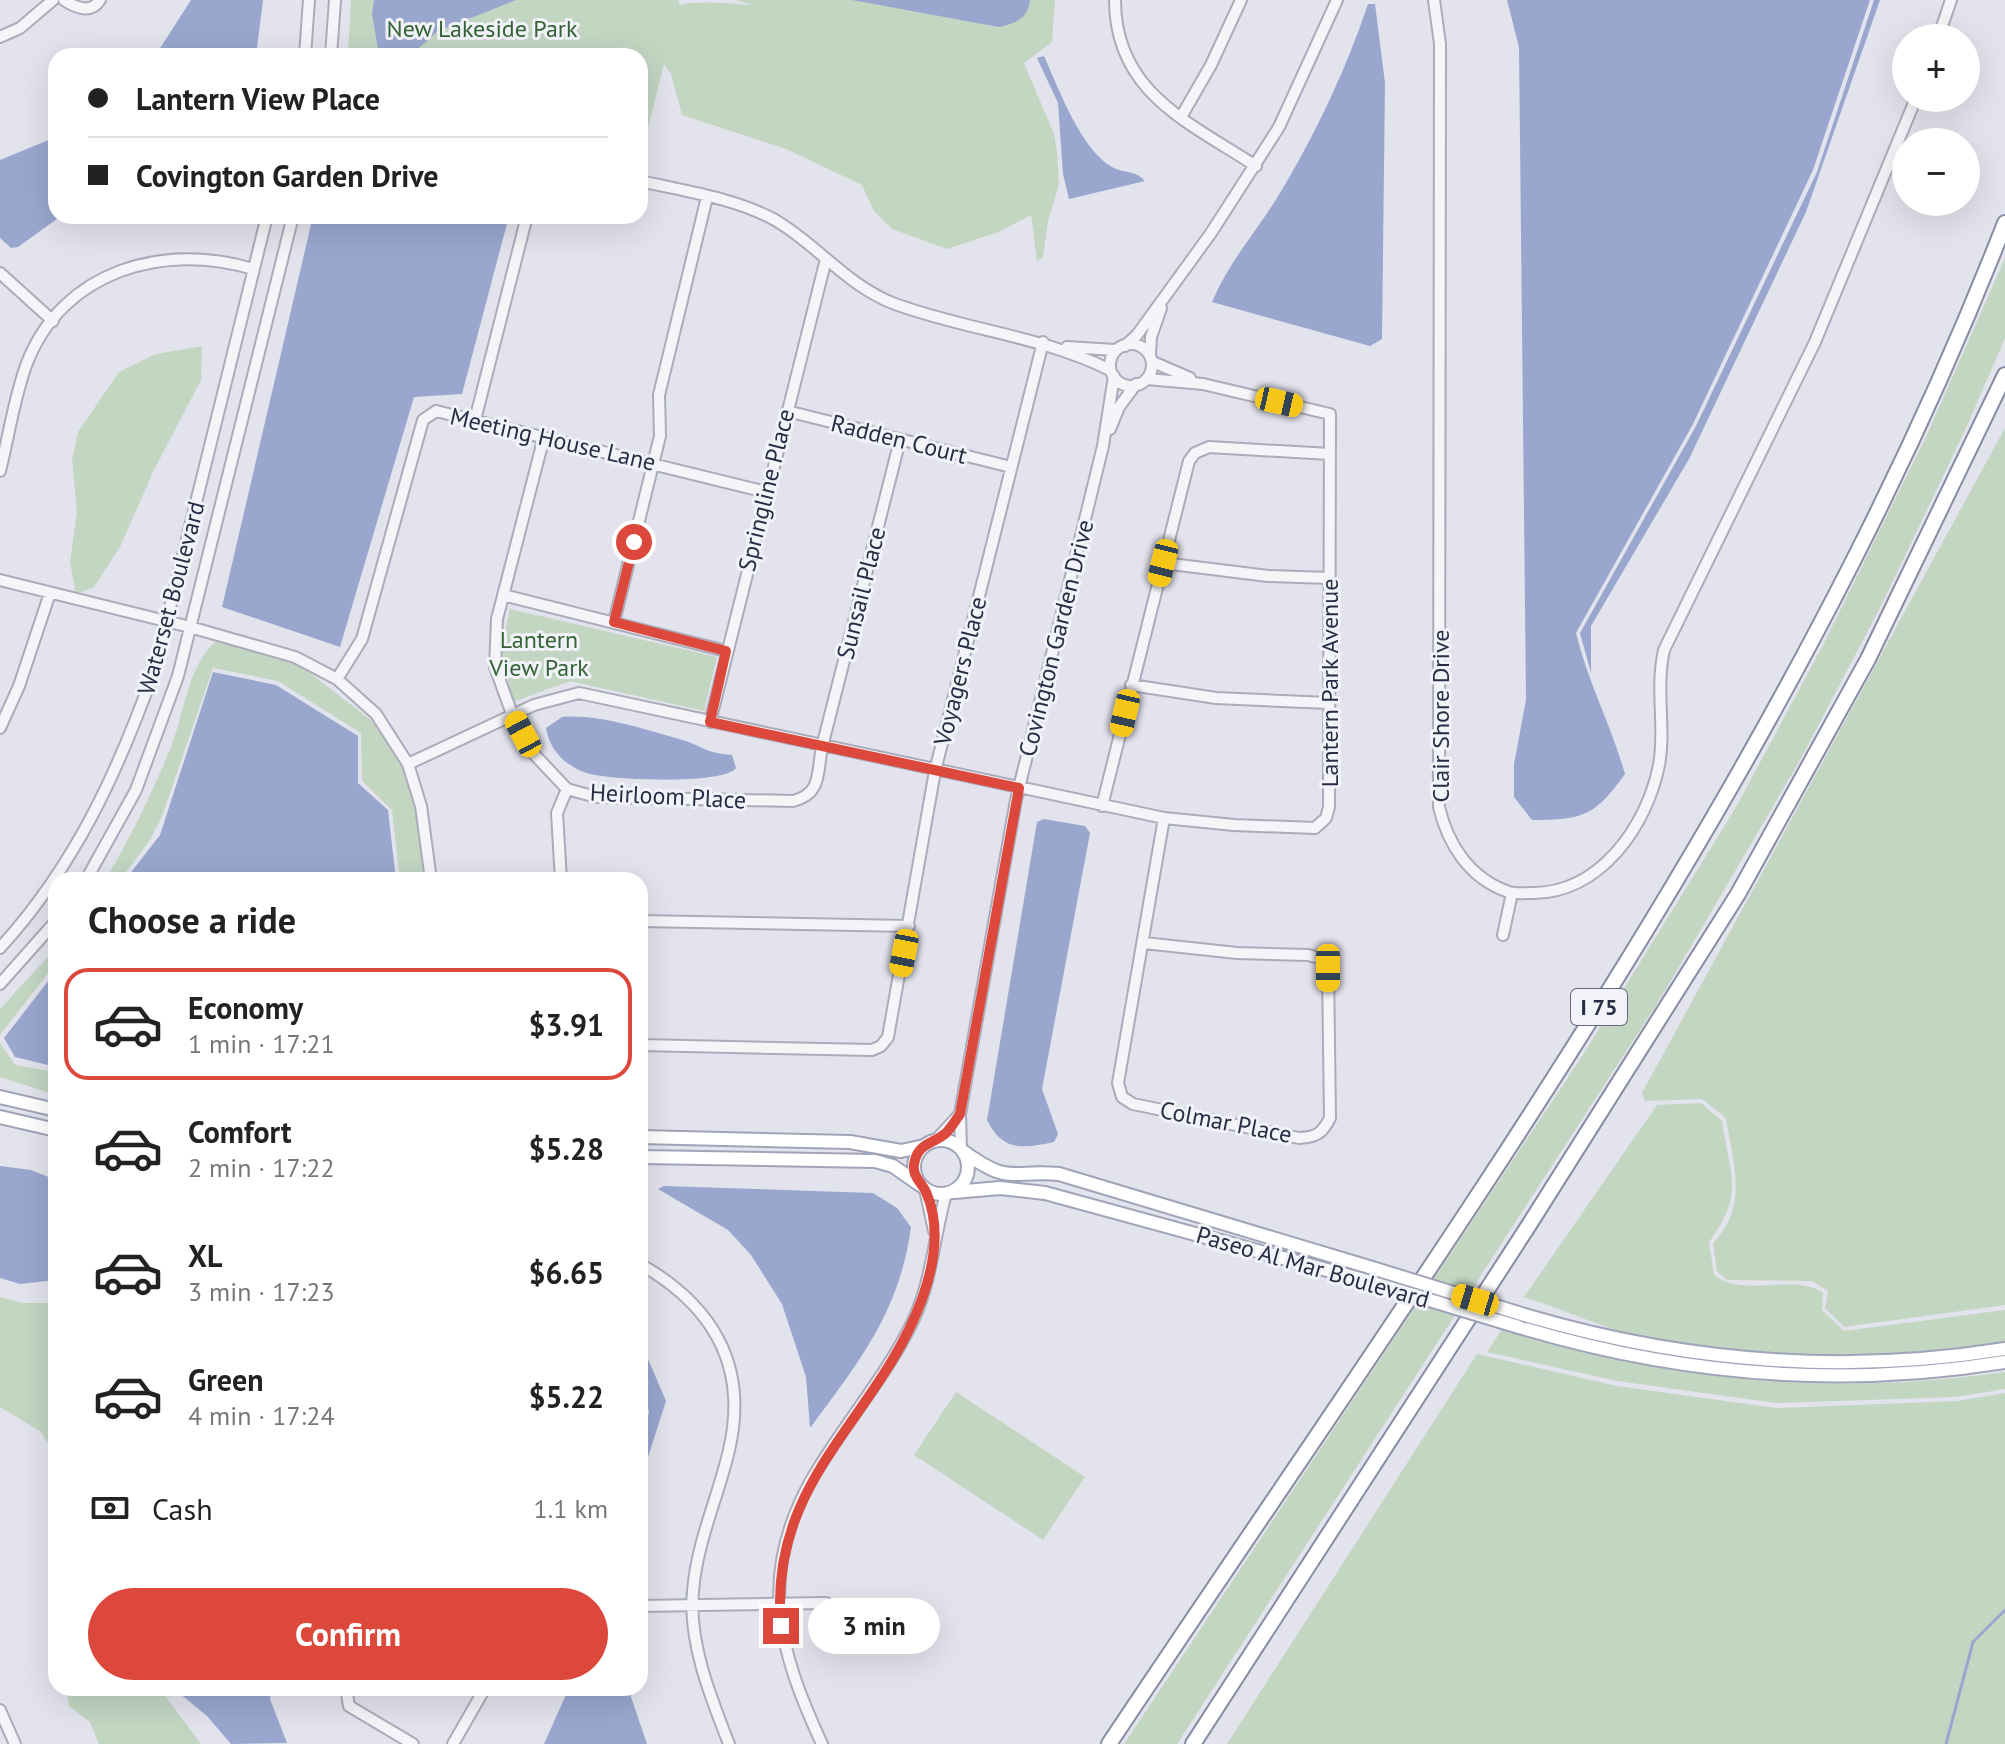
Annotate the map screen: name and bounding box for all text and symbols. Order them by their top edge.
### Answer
park label: New Lakeside Park [387,13,578,44]
map controls [1892,24,1980,216]
button: + [1892,24,1980,112]
text: Lantern View Place [136,79,380,118]
button: − [1892,128,1980,216]
text: Covington Garden Drive [136,156,439,195]
car [1253,385,1305,419]
street label: Meeting House Lane [447,400,659,478]
street label: Springline Place [731,406,801,574]
street label: Radden Court [828,407,970,471]
street label: Waterset Boulevard [130,498,212,698]
street label: Covington Garden Drive [1012,516,1100,760]
route start [616,524,652,560]
street label: Sunsail Place [830,524,892,662]
car [1146,537,1180,589]
street label: Lantern Park Avenue [1314,579,1345,787]
street label: Voyagers Place [926,593,993,750]
park label: Lantern View Park [488,624,589,683]
street label: Clair Shore Drive [1425,630,1456,802]
car [1108,687,1142,739]
car [501,707,545,761]
street label: Heirloom Place [589,776,747,816]
text: Choose a ride [88,896,296,943]
car [888,927,920,979]
car [1316,944,1340,992]
icon: car [92,988,164,1060]
text: Economy [188,988,303,1027]
road number: I 75 [1571,989,1627,1025]
text: $3.91 [529,1005,604,1044]
text: 1 min · 17:21 [188,1027,335,1060]
street label: Colmar Place [1158,1094,1294,1150]
icon: car [92,1112,164,1184]
text: Comfort [188,1112,291,1151]
text: $5.28 [529,1129,604,1168]
text: 2 min · 17:22 [188,1151,335,1184]
street label: Paseo Al Mar Boulevard [1193,1219,1433,1315]
icon: car [92,1236,164,1308]
text: XL [188,1236,222,1275]
text: $6.65 [529,1253,604,1292]
text: 3 min · 17:23 [188,1275,335,1308]
car [1449,1282,1501,1318]
icon: car [92,1360,164,1432]
text: Green [188,1360,263,1399]
text: $5.22 [529,1377,604,1416]
text: 4 min · 17:24 [188,1399,335,1432]
icon: cash [88,1486,132,1530]
text: Cash [152,1489,213,1528]
text: 1.1 km [534,1492,608,1525]
button: Confirm [88,1588,608,1680]
callout: 3 min [809,1598,941,1654]
route end [763,1608,799,1644]
text: 3 min [842,1609,906,1642]

